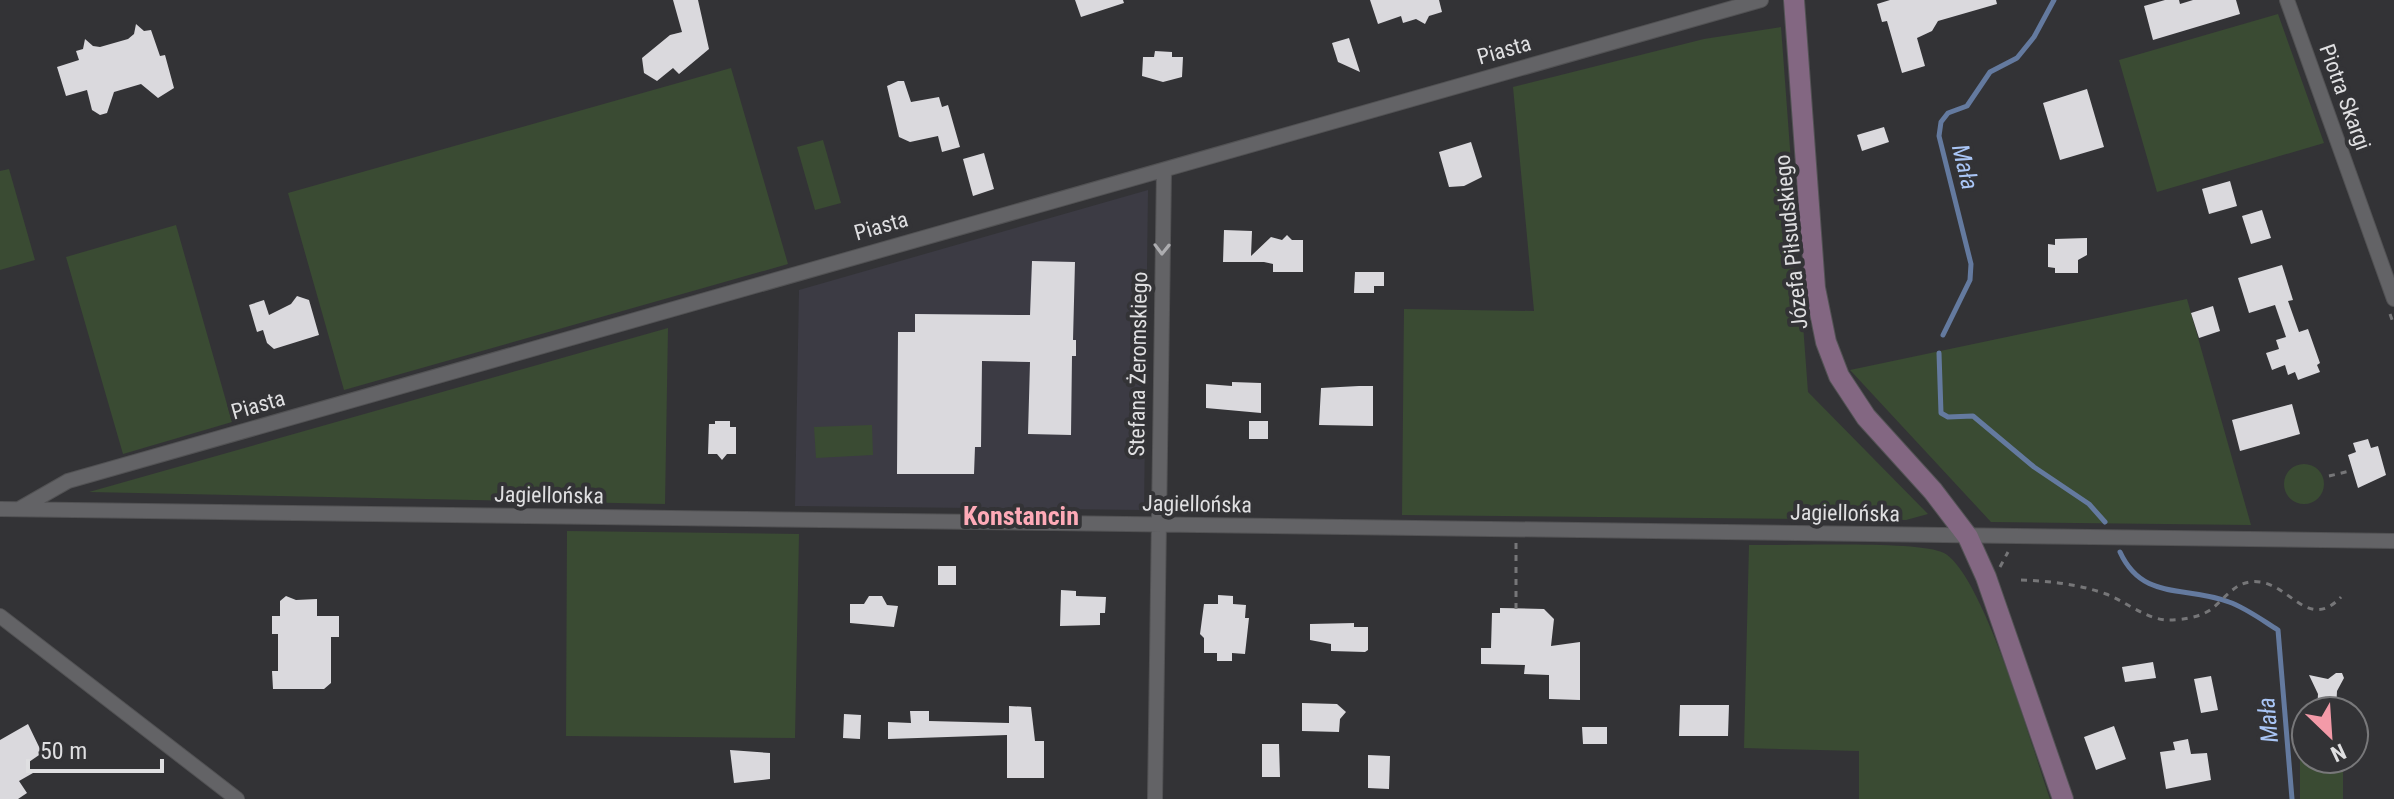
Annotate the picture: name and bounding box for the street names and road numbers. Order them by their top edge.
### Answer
street label: Piasta [1474,30,1534,70]
street label: Piotra Skargi [2314,41,2376,153]
street label: Józefa Piłsudskiego [1769,153,1813,331]
street label: Piasta [851,206,911,246]
street label: Stefana Żeromskiego [1124,271,1152,457]
street label: Piasta [228,385,288,425]
street label: Jagiellońska [494,482,604,508]
street label: Jagiellońska [1142,491,1252,517]
street label: Jagiellońska [1790,500,1900,526]

